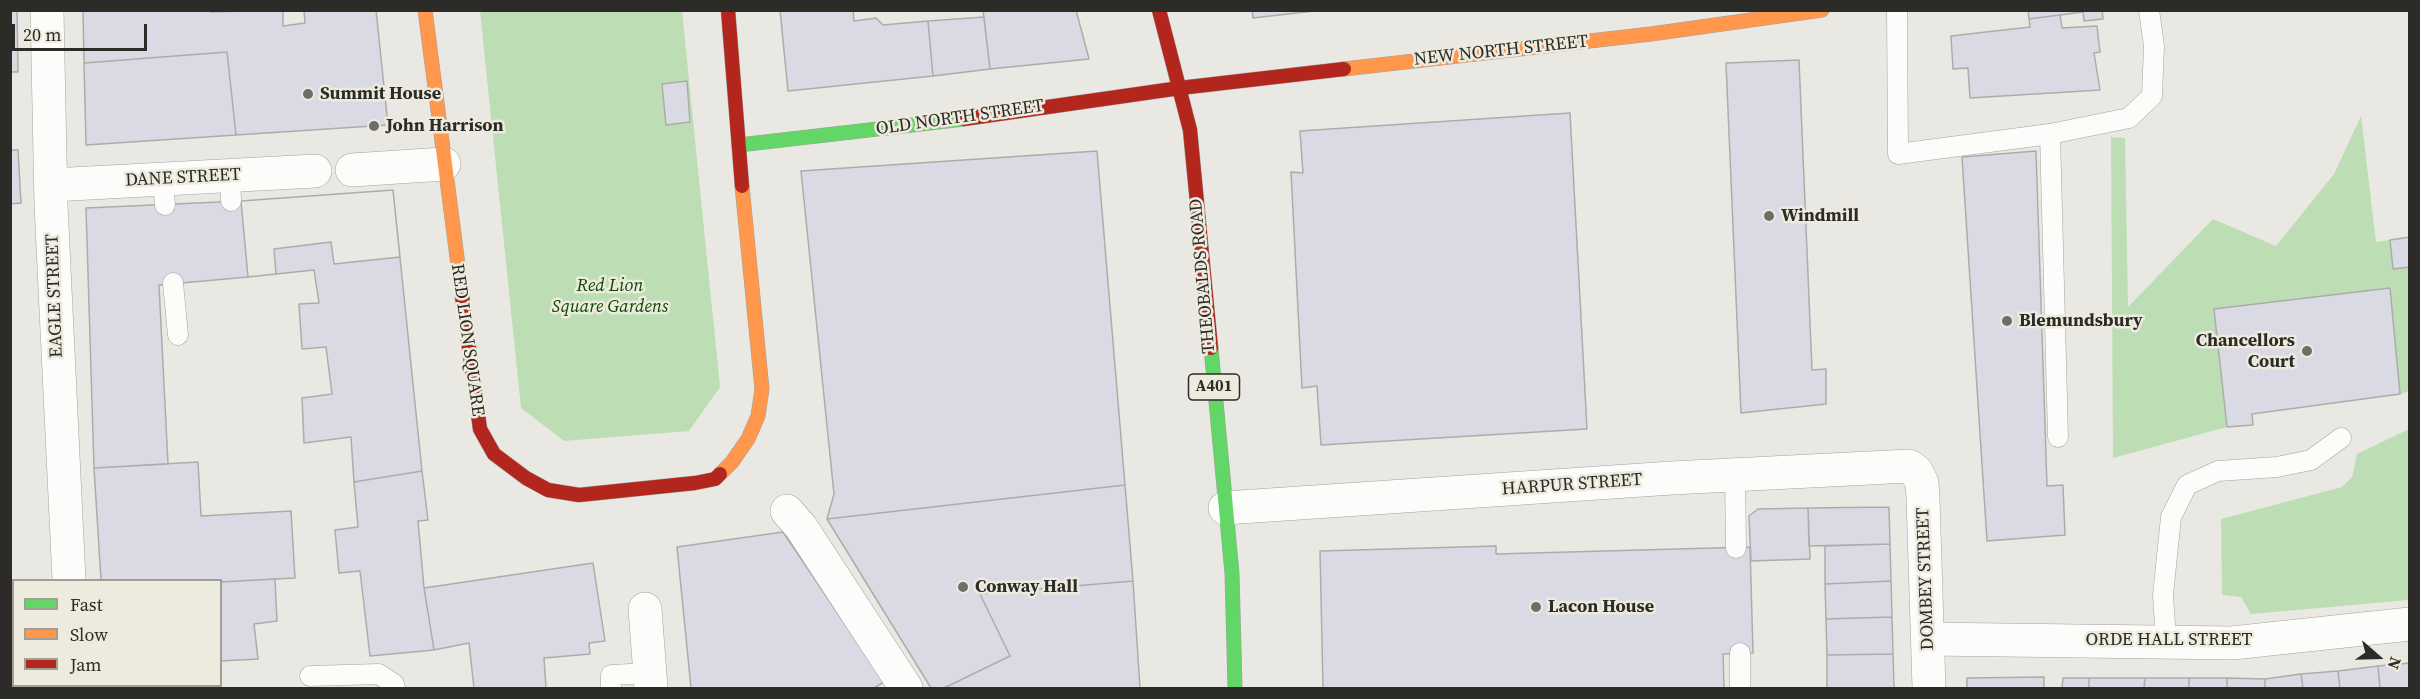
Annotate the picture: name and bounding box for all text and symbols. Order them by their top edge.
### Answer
scale bar [15,12,150,50]
text: 20 m [23,22,61,47]
street label: NEW NORTH STREET [1413,31,1589,71]
place label: Summit House [320,83,441,105]
marker: Summit House [301,87,315,101]
street label: OLD NORTH STREET [875,96,1045,140]
place label: John Harrison [386,115,504,137]
marker: John Harrison [367,119,381,133]
street label: DANE STREET [125,164,241,192]
street label: THEOBALDS ROAD [1185,198,1221,354]
place label: Windmill [1781,205,1859,227]
marker: Windmill [1762,209,1776,223]
street label: EAGLE STREET [42,234,68,358]
street label: RED LION SQUARE [446,262,488,418]
park label: Red Lion Square Gardens [552,275,668,318]
place label: Blemundsbury [2019,310,2143,332]
marker: Blemundsbury [2000,314,2014,328]
place label: Chancellors Court [2196,330,2295,372]
marker: Chancellors Court [2300,344,2314,358]
road number: A401 [1188,374,1240,400]
street label: HARPUR STREET [1501,469,1643,501]
street label: DOMBEY STREET [1913,507,1939,651]
place label: Conway Hall [975,576,1078,598]
legend [12,579,222,687]
marker: Conway Hall [956,580,970,594]
text: Fast [70,592,103,617]
place label: Lacon House [1548,596,1654,618]
marker: Lacon House [1529,600,1543,614]
text: Slow [70,622,108,647]
north arrow [2348,627,2408,687]
street label: ORDE HALL STREET [2086,629,2252,651]
text: Jam [70,652,102,677]
text: N [2383,654,2407,672]

